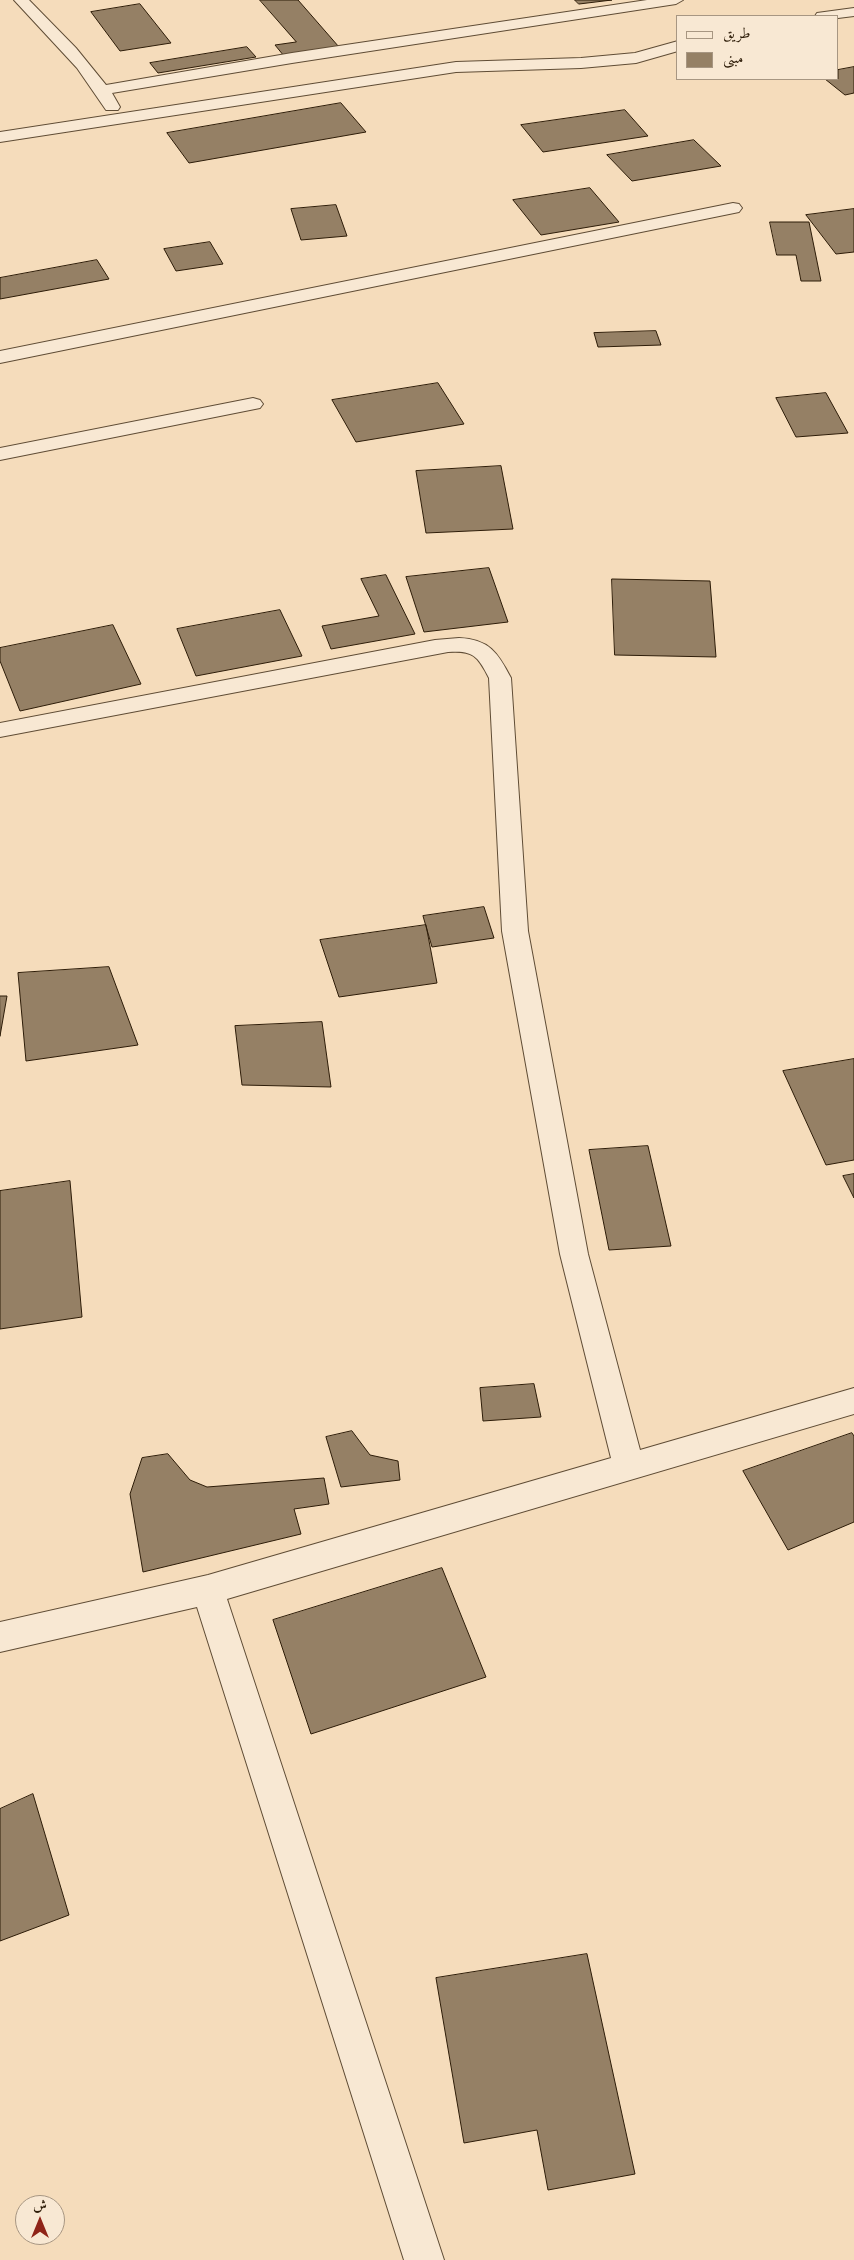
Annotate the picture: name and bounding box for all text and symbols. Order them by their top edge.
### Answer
legend [676,15,839,80]
text: طريق [723,24,750,43]
text: مبنى [723,49,743,68]
north arrow [15,2195,65,2245]
text: ش [33,2197,47,2215]

